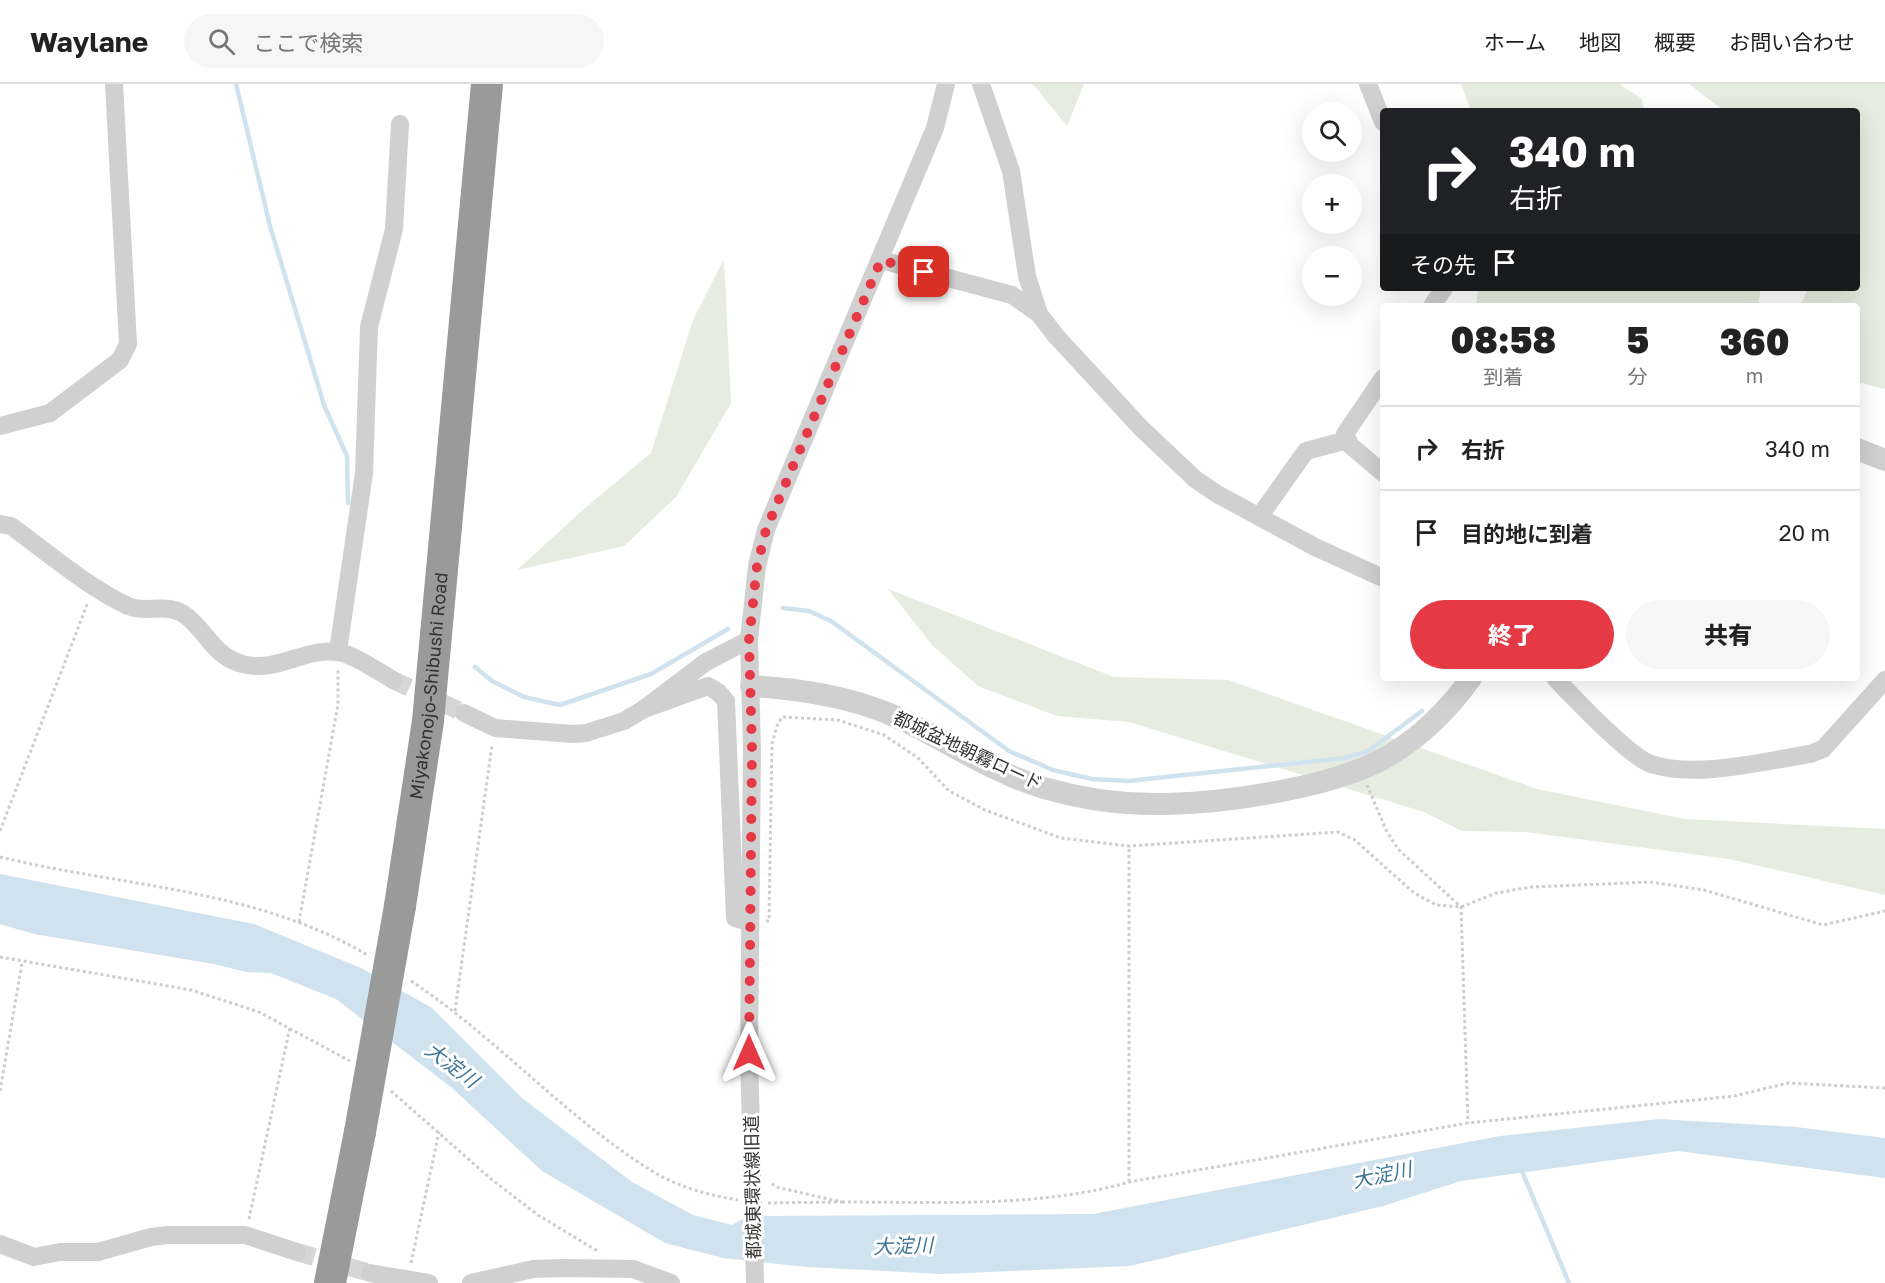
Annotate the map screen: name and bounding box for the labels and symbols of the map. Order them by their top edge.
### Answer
pin [898,246,949,297]
street label: Miyakonojo-Shibushi Road [404,571,452,801]
street label: 都城盆地朝霧ロード [890,706,1046,794]
position arrow [717,1021,781,1085]
water label: 大淀川 [421,1037,485,1093]
street label: 都城東環状線旧道 [740,1115,764,1259]
water label: 大淀川 [1350,1156,1416,1192]
water label: 大淀川 [873,1232,935,1258]

